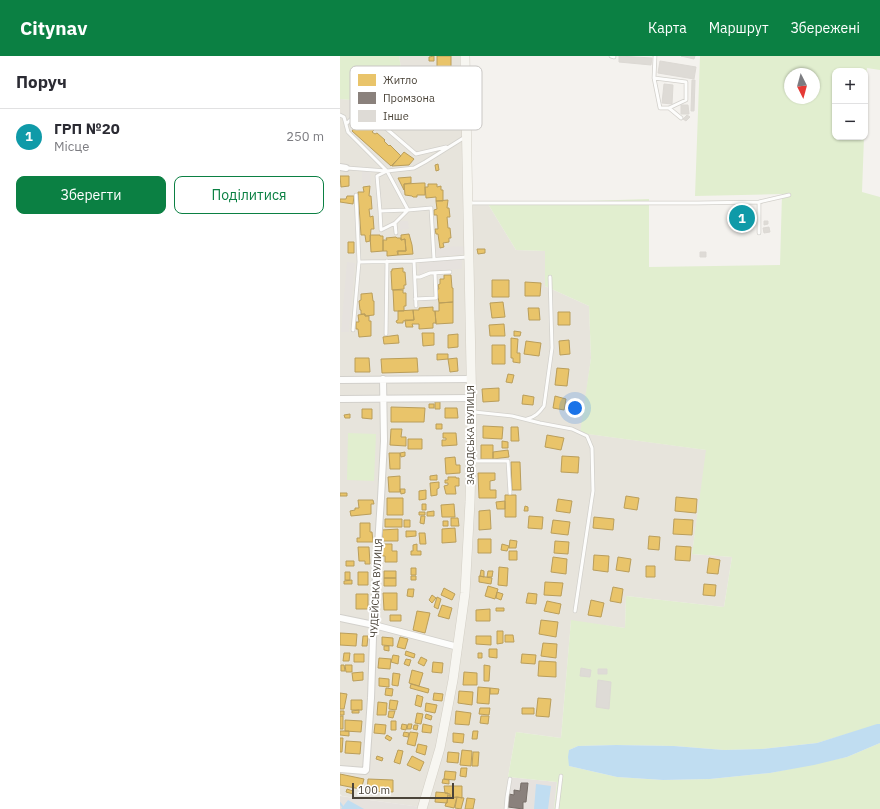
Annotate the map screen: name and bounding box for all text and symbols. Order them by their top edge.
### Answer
text: Citynav [20,16,87,40]
text: Карта [648,19,687,37]
text: Маршрут [709,19,769,37]
text: Збережені [791,19,860,37]
legend [350,66,482,130]
north arrow [784,68,820,104]
map controls [832,68,868,140]
button: + [832,68,868,104]
text: Поруч [16,71,67,93]
text: Житло [383,73,417,87]
text: Промзона [383,91,435,105]
button: − [832,104,868,140]
text: Інше [383,109,409,123]
text: ГРП №20 [54,119,120,138]
text: 1 [25,128,33,145]
text: 250 m [286,128,324,145]
text: Місце [54,138,89,155]
button: Зберегти [16,176,166,214]
button: Поділитися [174,176,324,214]
pin: 1 [729,203,755,233]
street label: ЗАВОДСЬКА ВУЛИЦЯ [464,385,477,485]
your location [565,398,585,418]
street label: ЧУДЕЙСЬКА ВУЛИЦЯ [367,538,385,638]
scale bar [352,781,454,800]
text: 100 m [358,783,390,797]

